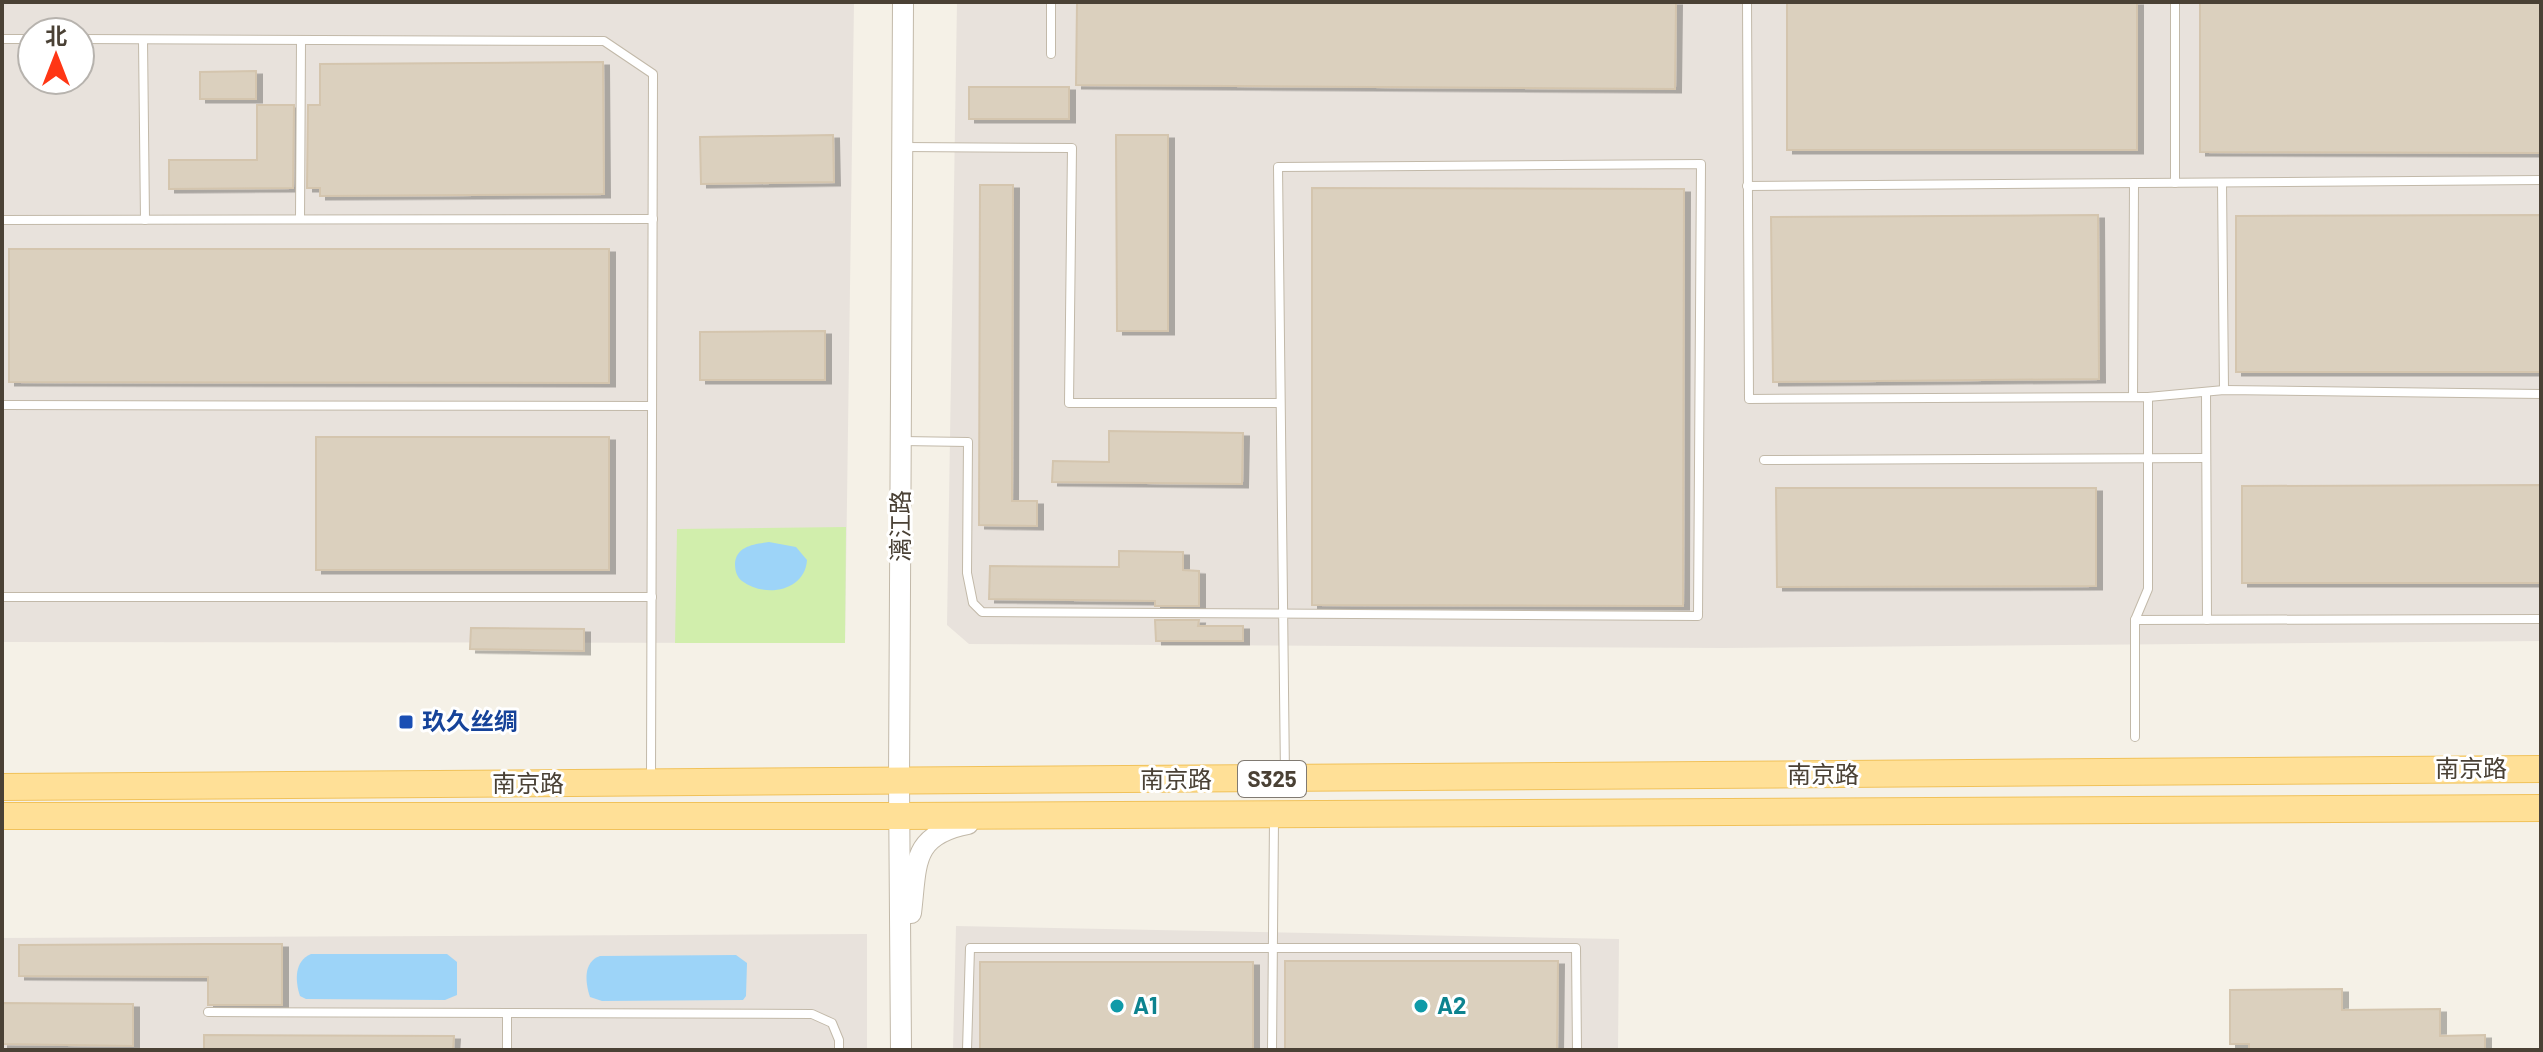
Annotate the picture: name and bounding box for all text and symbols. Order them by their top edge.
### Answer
north arrow [16,16,96,96]
text: 北 [45,22,67,48]
street label: 漓江路 [885,490,914,562]
place label: 玖久丝绸 [422,706,518,735]
marker: 玖久丝绸 [397,713,415,731]
street label: 南京路 [2435,753,2507,782]
street label: 南京路 [1787,759,1859,788]
road number: S325 [1238,761,1306,797]
street label: 南京路 [1140,764,1212,793]
street label: 南京路 [492,768,564,797]
place label: A1 [1133,990,1158,1019]
place label: A2 [1437,990,1467,1019]
marker: A1 [1108,997,1126,1015]
marker: A2 [1412,997,1430,1015]

